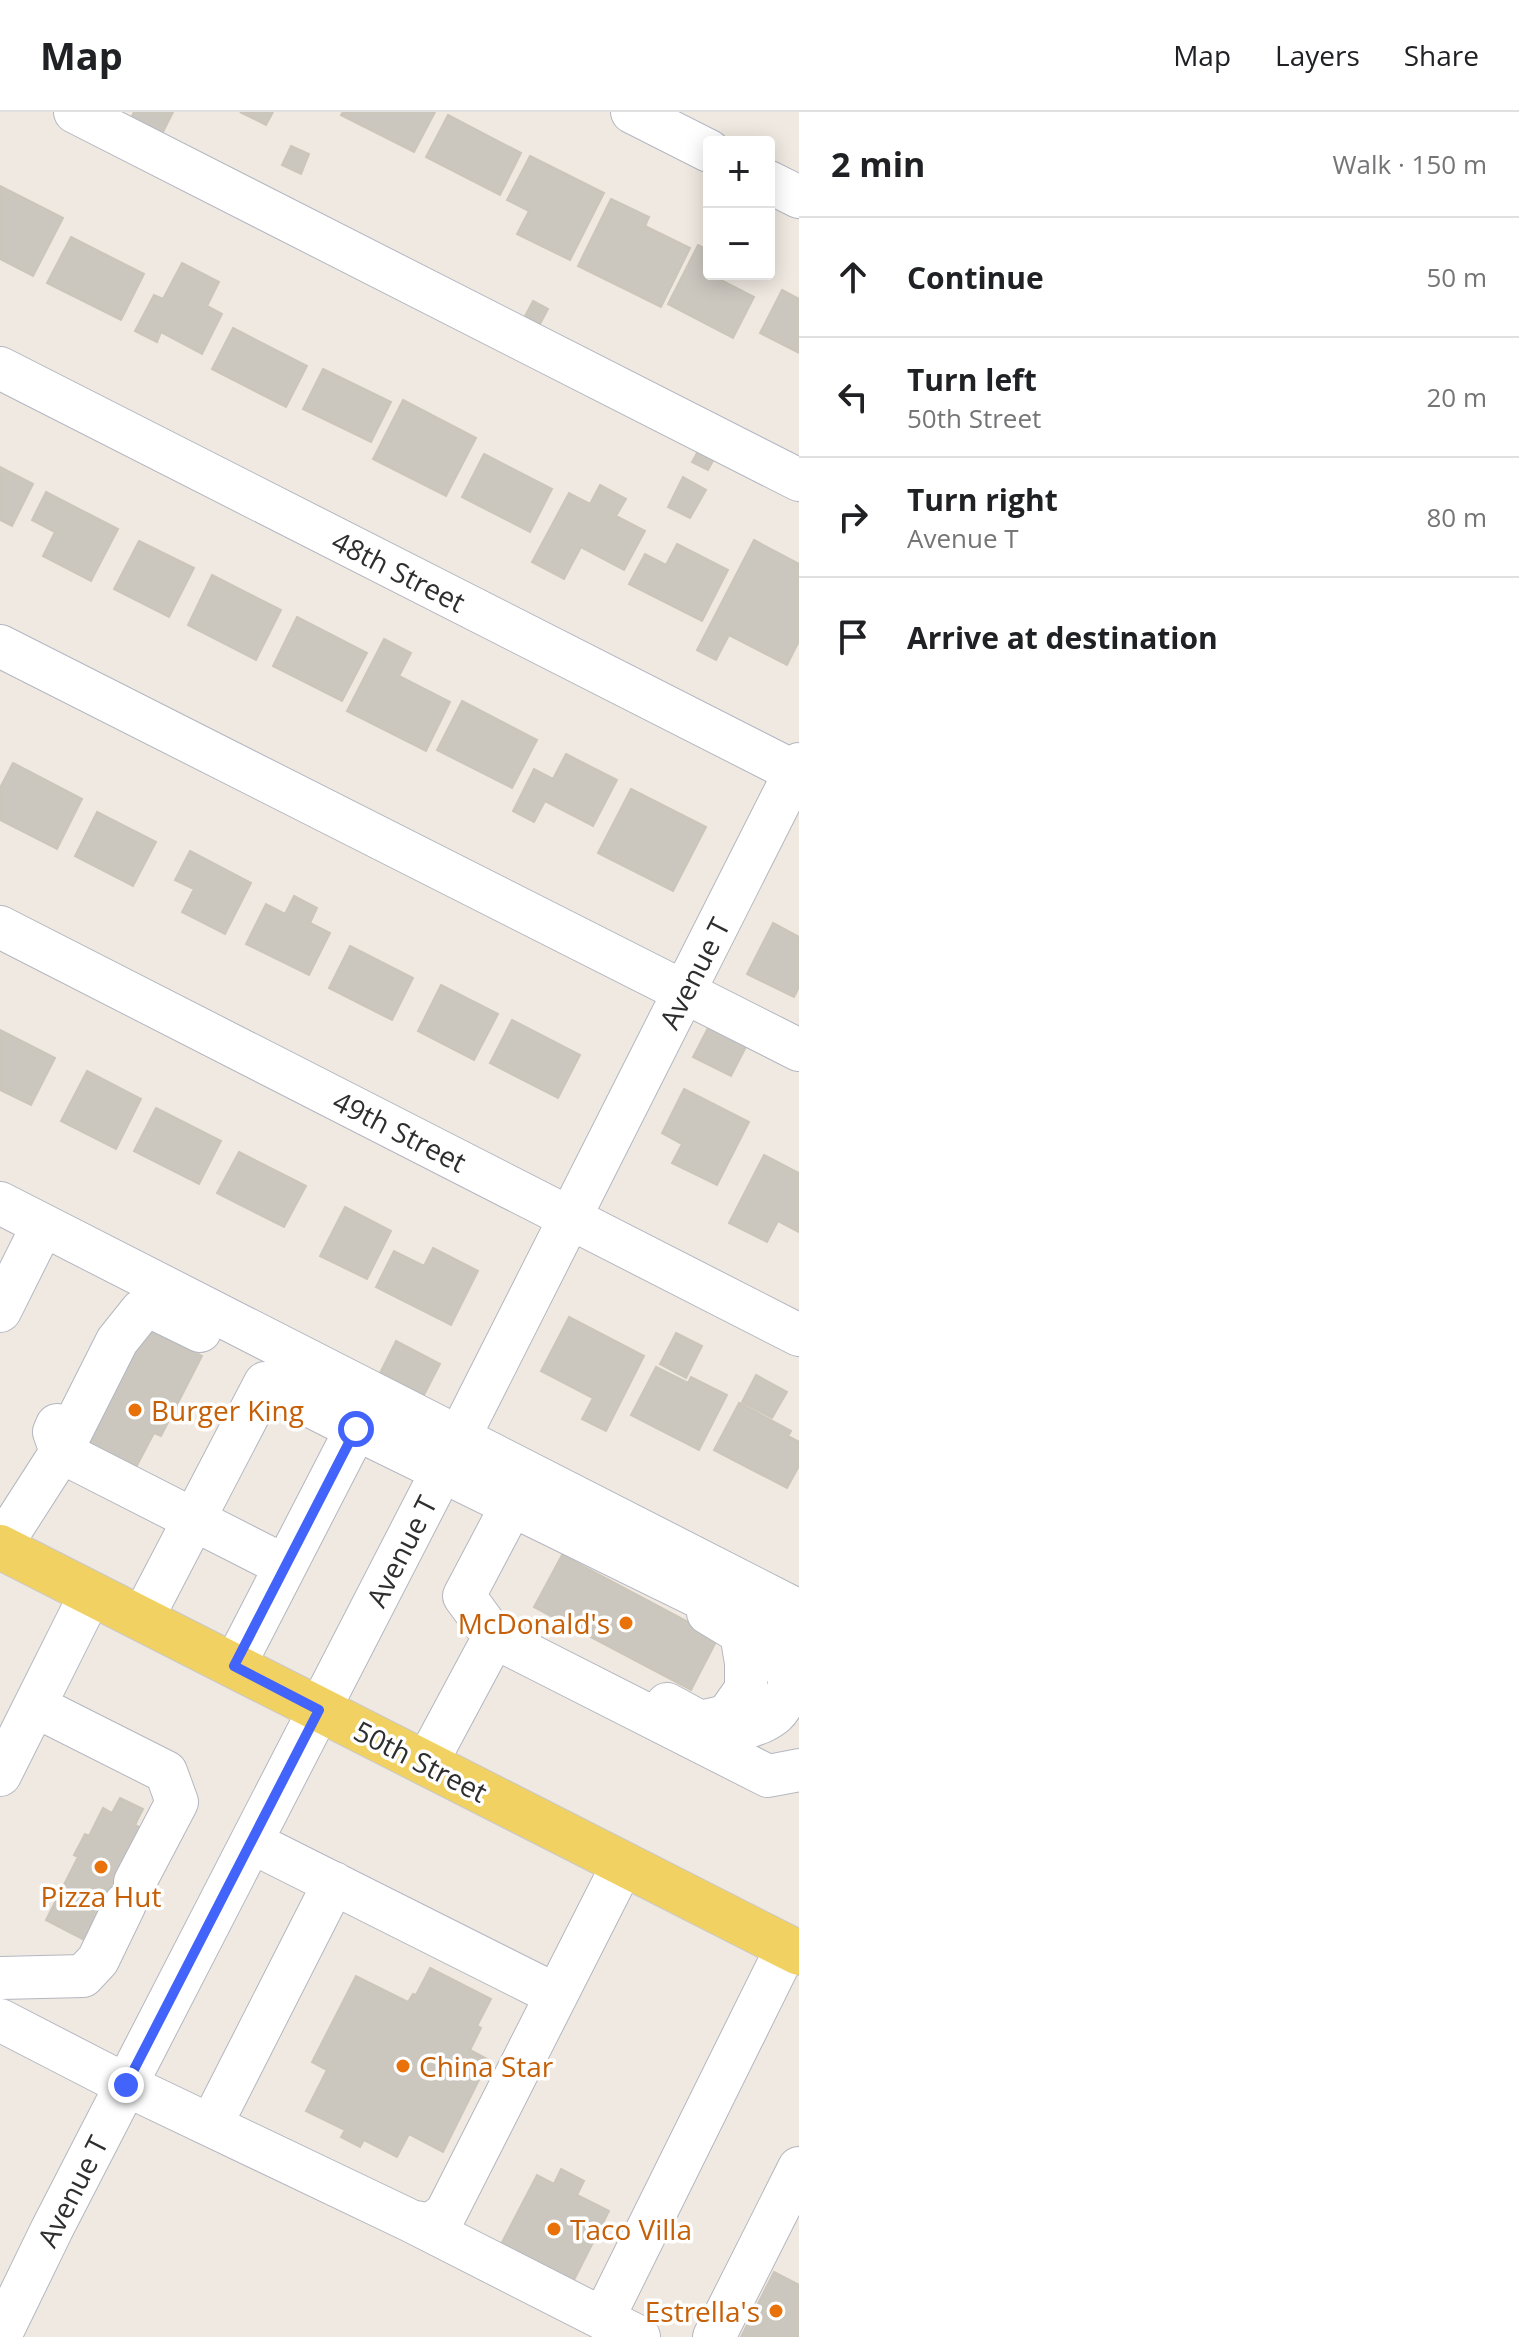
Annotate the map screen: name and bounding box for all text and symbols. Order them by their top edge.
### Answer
text: Map [40,29,123,81]
text: Map [1173,36,1231,74]
text: Layers [1275,36,1360,74]
text: Share [1404,36,1479,74]
map controls [703,136,775,280]
button: + [703,136,775,208]
text: 2 min [831,141,925,187]
text: Walk · 150 m [1333,146,1487,182]
button: − [703,208,775,280]
icon: ahead [831,255,875,299]
text: Continue [907,257,1044,298]
text: 50 m [1426,259,1487,295]
text: Turn left [907,359,1037,400]
icon: left [831,375,875,419]
text: 20 m [1426,379,1487,415]
text: 50th Street [907,400,1041,436]
text: Turn right [907,479,1058,520]
icon: right [831,495,875,539]
text: 80 m [1426,499,1487,535]
text: Avenue T [907,520,1019,556]
street label: 48th Street [326,521,472,621]
icon: arrive [831,615,875,659]
text: Arrive at destination [907,617,1218,658]
street label: Avenue T [650,910,738,1035]
street label: 49th Street [327,1081,473,1181]
place label: Burger King [151,1391,304,1429]
marker: Burger King [126,1401,144,1419]
route start [338,1411,374,1447]
street label: Avenue T [357,1488,445,1613]
place label: McDonald's [458,1604,610,1642]
marker: McDonald's [617,1614,635,1632]
street label: 50th Street [348,1711,494,1811]
marker: Pizza Hut [92,1858,110,1876]
place label: Pizza Hut [41,1877,161,1915]
place label: China Star [419,2047,554,2085]
marker: China Star [394,2057,412,2075]
route end [108,2067,144,2103]
street label: Avenue T [28,2128,116,2253]
place label: Taco Villa [570,2210,692,2248]
marker: Taco Villa [545,2220,563,2238]
place label: Estrella's [645,2292,760,2330]
marker: Estrella's [767,2302,785,2320]

